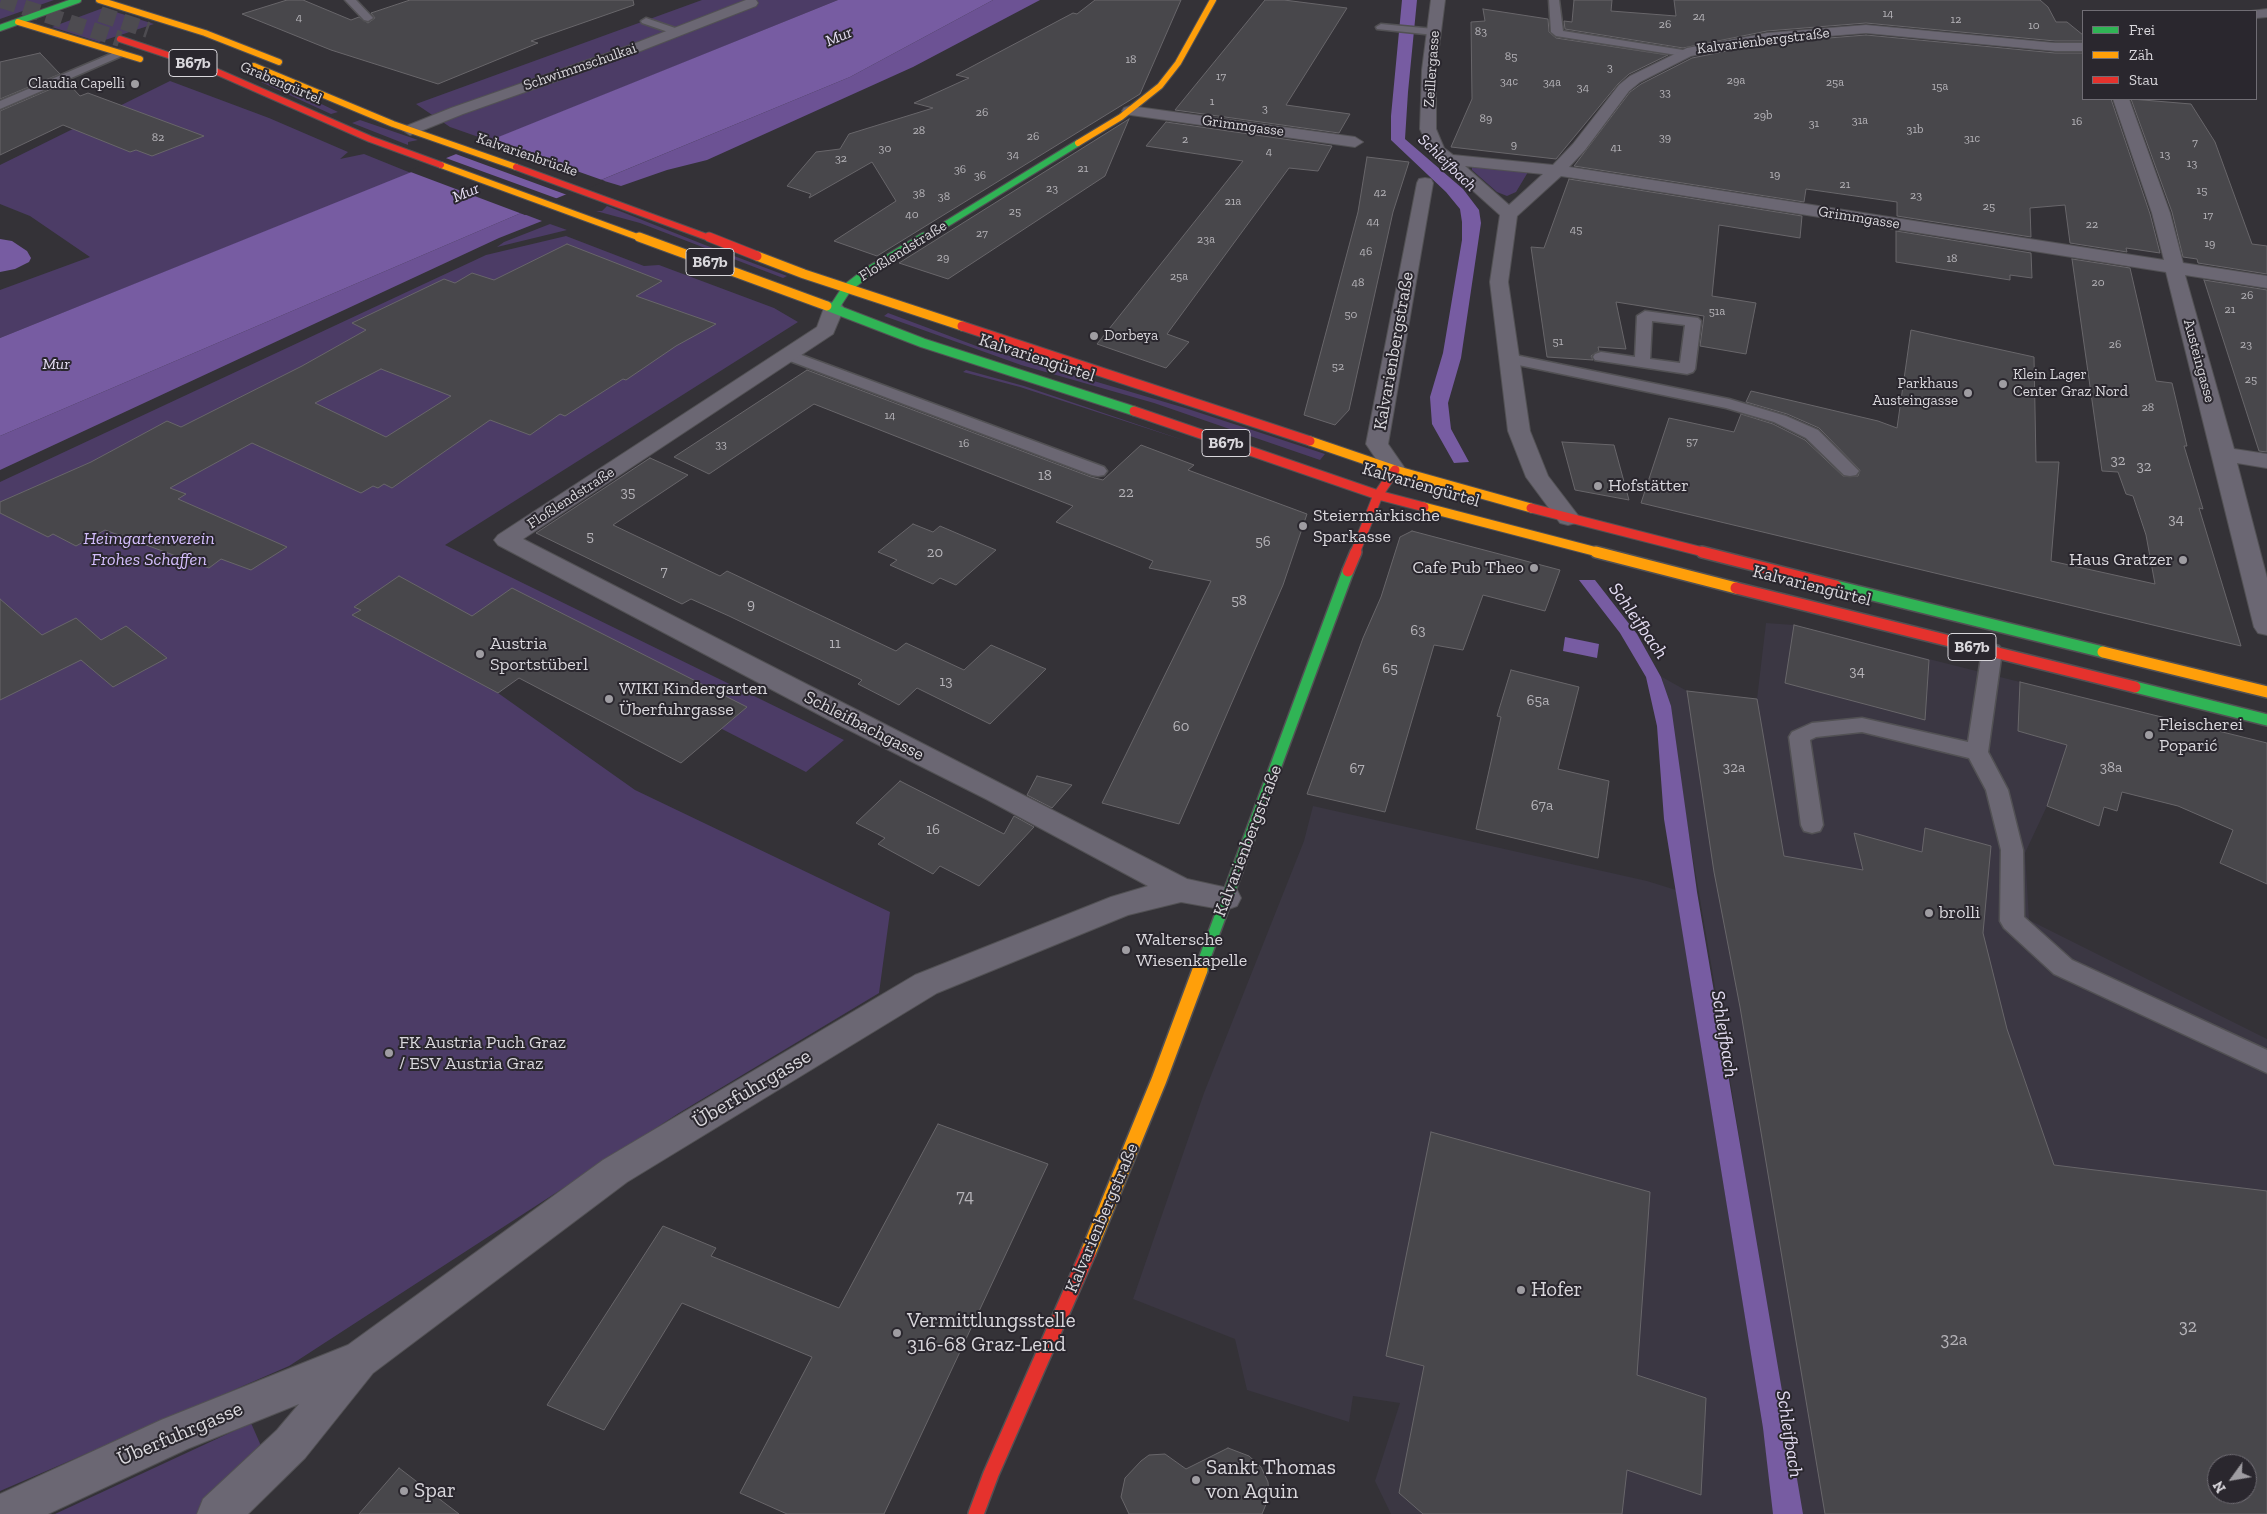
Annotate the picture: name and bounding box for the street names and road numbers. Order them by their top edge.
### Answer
street label: Kalvarienbergstraße [1696,24,1830,58]
street label: Zeillergasse [1420,30,1444,108]
street label: Schwimmschulkai [521,39,639,95]
road number: B67b [169,49,217,76]
street label: Grabengürtel [237,58,325,108]
street label: Grimmgasse [1201,111,1285,141]
street label: Kalvarienbrücke [474,129,580,181]
street label: Grimmgasse [1817,203,1901,233]
street label: Floßlendstraße [856,217,950,285]
road number: B67b [686,248,734,276]
street label: Kalvarienbergstraße [1369,270,1419,432]
street label: Austeingasse [2179,317,2219,405]
street label: Kalvariengürtel [976,329,1098,387]
road number: B67b [1202,429,1250,456]
street label: Kalvariengürtel [1360,458,1482,512]
street label: Floßlendstraße [524,463,618,533]
street label: Kalvariengürtel [1750,561,1874,611]
road number: B67b [1948,634,1996,660]
street label: Schleifbachgasse [800,687,928,765]
street label: Kalvarienbergstraße [1209,762,1287,920]
street label: Überfuhrgasse [688,1044,816,1134]
street label: Kalvarienbergstraße [1061,1140,1143,1296]
street label: Überfuhrgasse [113,1396,247,1472]

